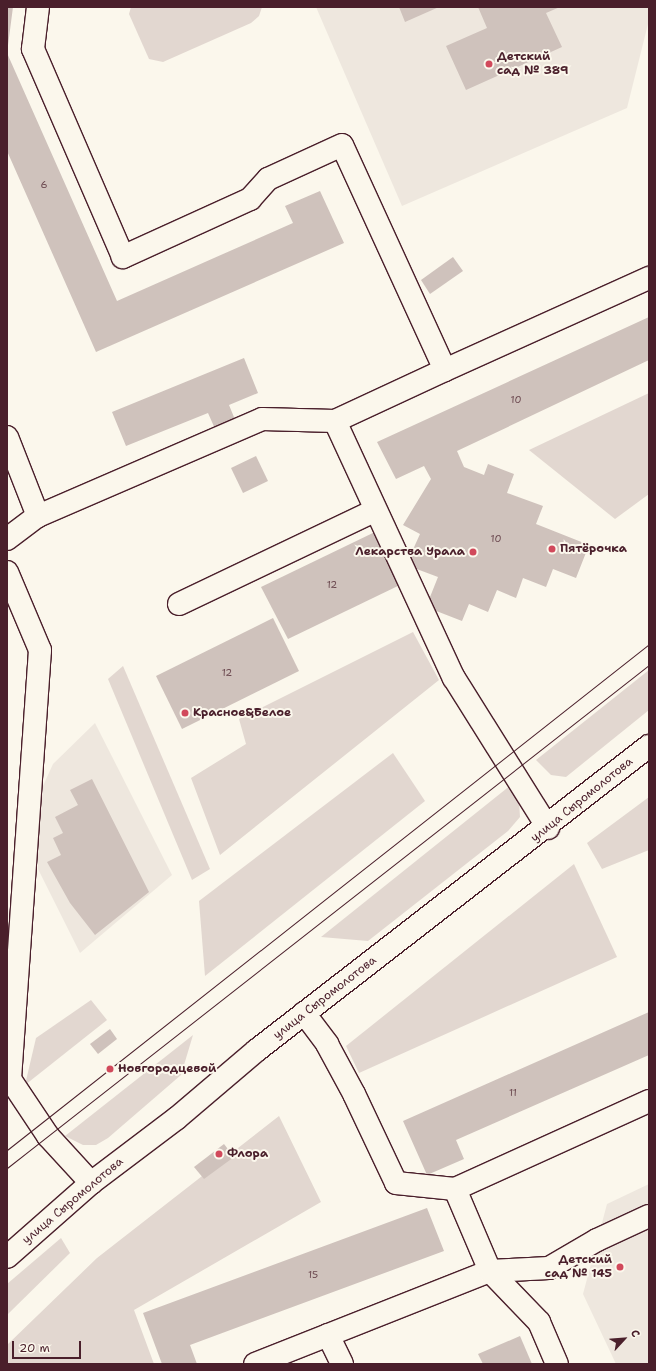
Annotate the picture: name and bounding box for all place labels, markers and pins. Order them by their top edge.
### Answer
place label: Детский сад № 389 [497,50,568,78]
marker: Детский сад № 389 [484,59,494,69]
place label: Пятёрочка [560,542,627,556]
marker: Пятёрочка [547,544,557,554]
place label: Лекарства Урала [355,545,465,559]
marker: Лекарства Урала [468,547,478,557]
place label: Красное&Белое [193,706,291,720]
marker: Красное&Белое [180,708,190,718]
place label: Новгородцевой [118,1062,216,1076]
marker: Новгородцевой [105,1064,115,1074]
place label: Флора [227,1147,268,1161]
marker: Флора [214,1149,224,1159]
place label: Детский сад № 145 [545,1253,612,1281]
marker: Детский сад № 145 [615,1262,625,1272]

